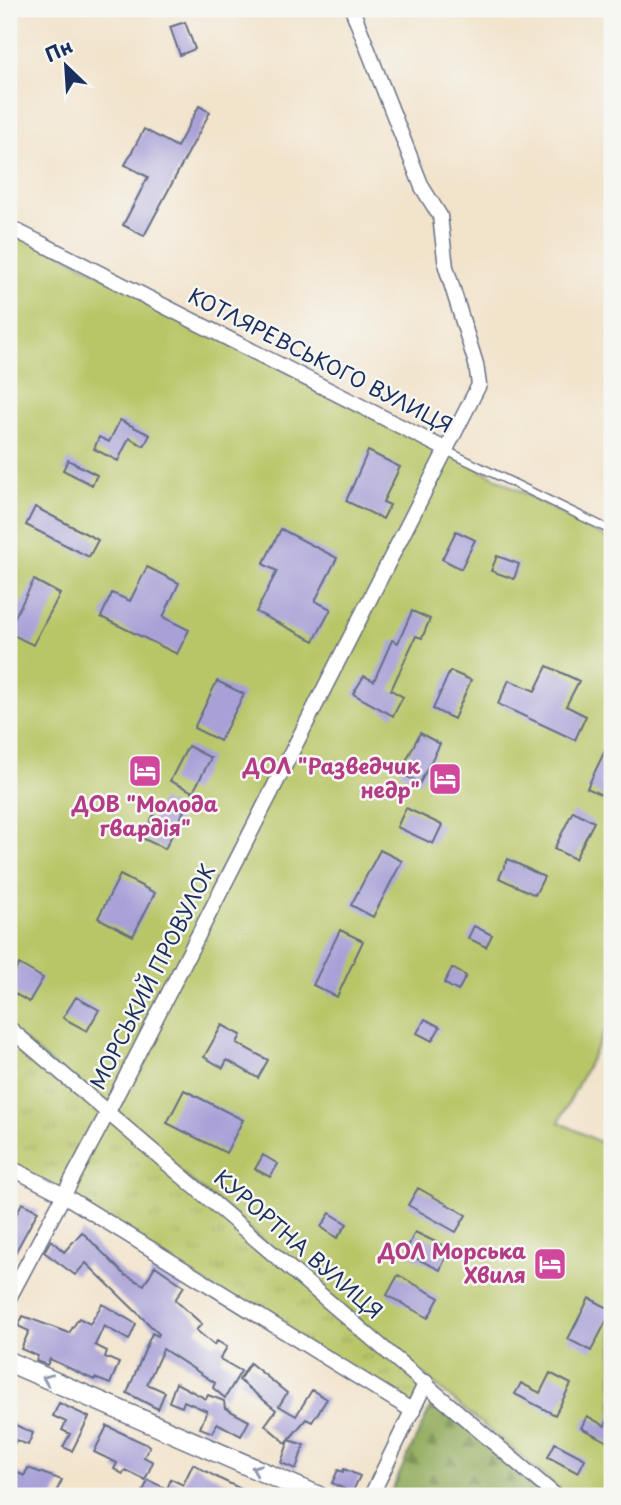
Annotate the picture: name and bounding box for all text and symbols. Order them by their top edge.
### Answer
text: Пн [40,31,77,68]
north arrow [32,32,102,102]
street label: КОТЛЯРЕВСЬКОГО ВУЛИЦЯ [183,278,459,440]
place label: ДОЛ "Разведчик недр" [242,749,421,805]
hotel icon: ДОВ "Молода гвардія" [126,752,164,790]
hotel icon: ДОЛ "Разведчик недр" [426,760,464,798]
place label: ДОВ "Молода гвардія" [71,787,218,843]
street label: МОРСЬКИЙ ПРОВУЛОК [80,858,222,1094]
street label: КУРОРТНА ВУЛИЦЯ [208,1161,391,1326]
place label: ДОЛ Морська Хвиля [377,1234,526,1290]
hotel icon: ДОЛ Морська Хвиля [531,1245,569,1283]
one-way arrow [42,1373,54,1387]
one-way arrow [250,1463,263,1477]

